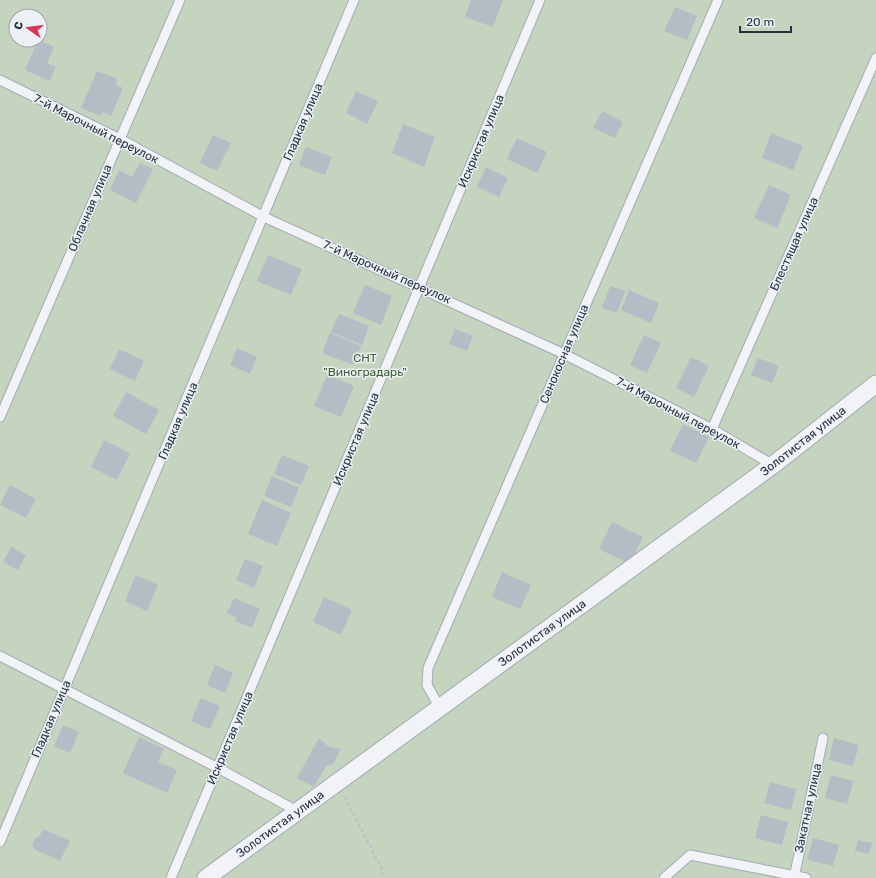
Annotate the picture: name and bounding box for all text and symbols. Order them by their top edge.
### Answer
north arrow [8,8,48,48]
scale bar [740,8,791,34]
text: 20 m [746,15,774,29]
text: С [12,20,26,31]
street label: Гладкая улица [280,81,326,163]
street label: 7-й Марочный переулок [31,91,161,167]
street label: Искристая улица [455,92,507,190]
street label: Облачная улица [65,162,115,254]
street label: Блестящая улица [767,195,821,293]
street label: 7-й Марочный переулок [321,237,454,307]
street label: Сенокосная улица [537,302,591,406]
park label: СНТ "Виноградарь" [323,351,407,379]
street label: 7-й Марочный переулок [614,374,743,452]
street label: Гладкая улица [155,380,201,462]
street label: Искристая улица [330,390,382,488]
street label: Золотистая улица [757,403,849,479]
street label: Золотистая улица [495,597,589,669]
street label: Гладкая улица [28,678,74,760]
street label: Искристая улица [204,689,256,787]
street label: Закатная улица [792,762,824,854]
street label: Золотистая улица [233,788,327,860]

